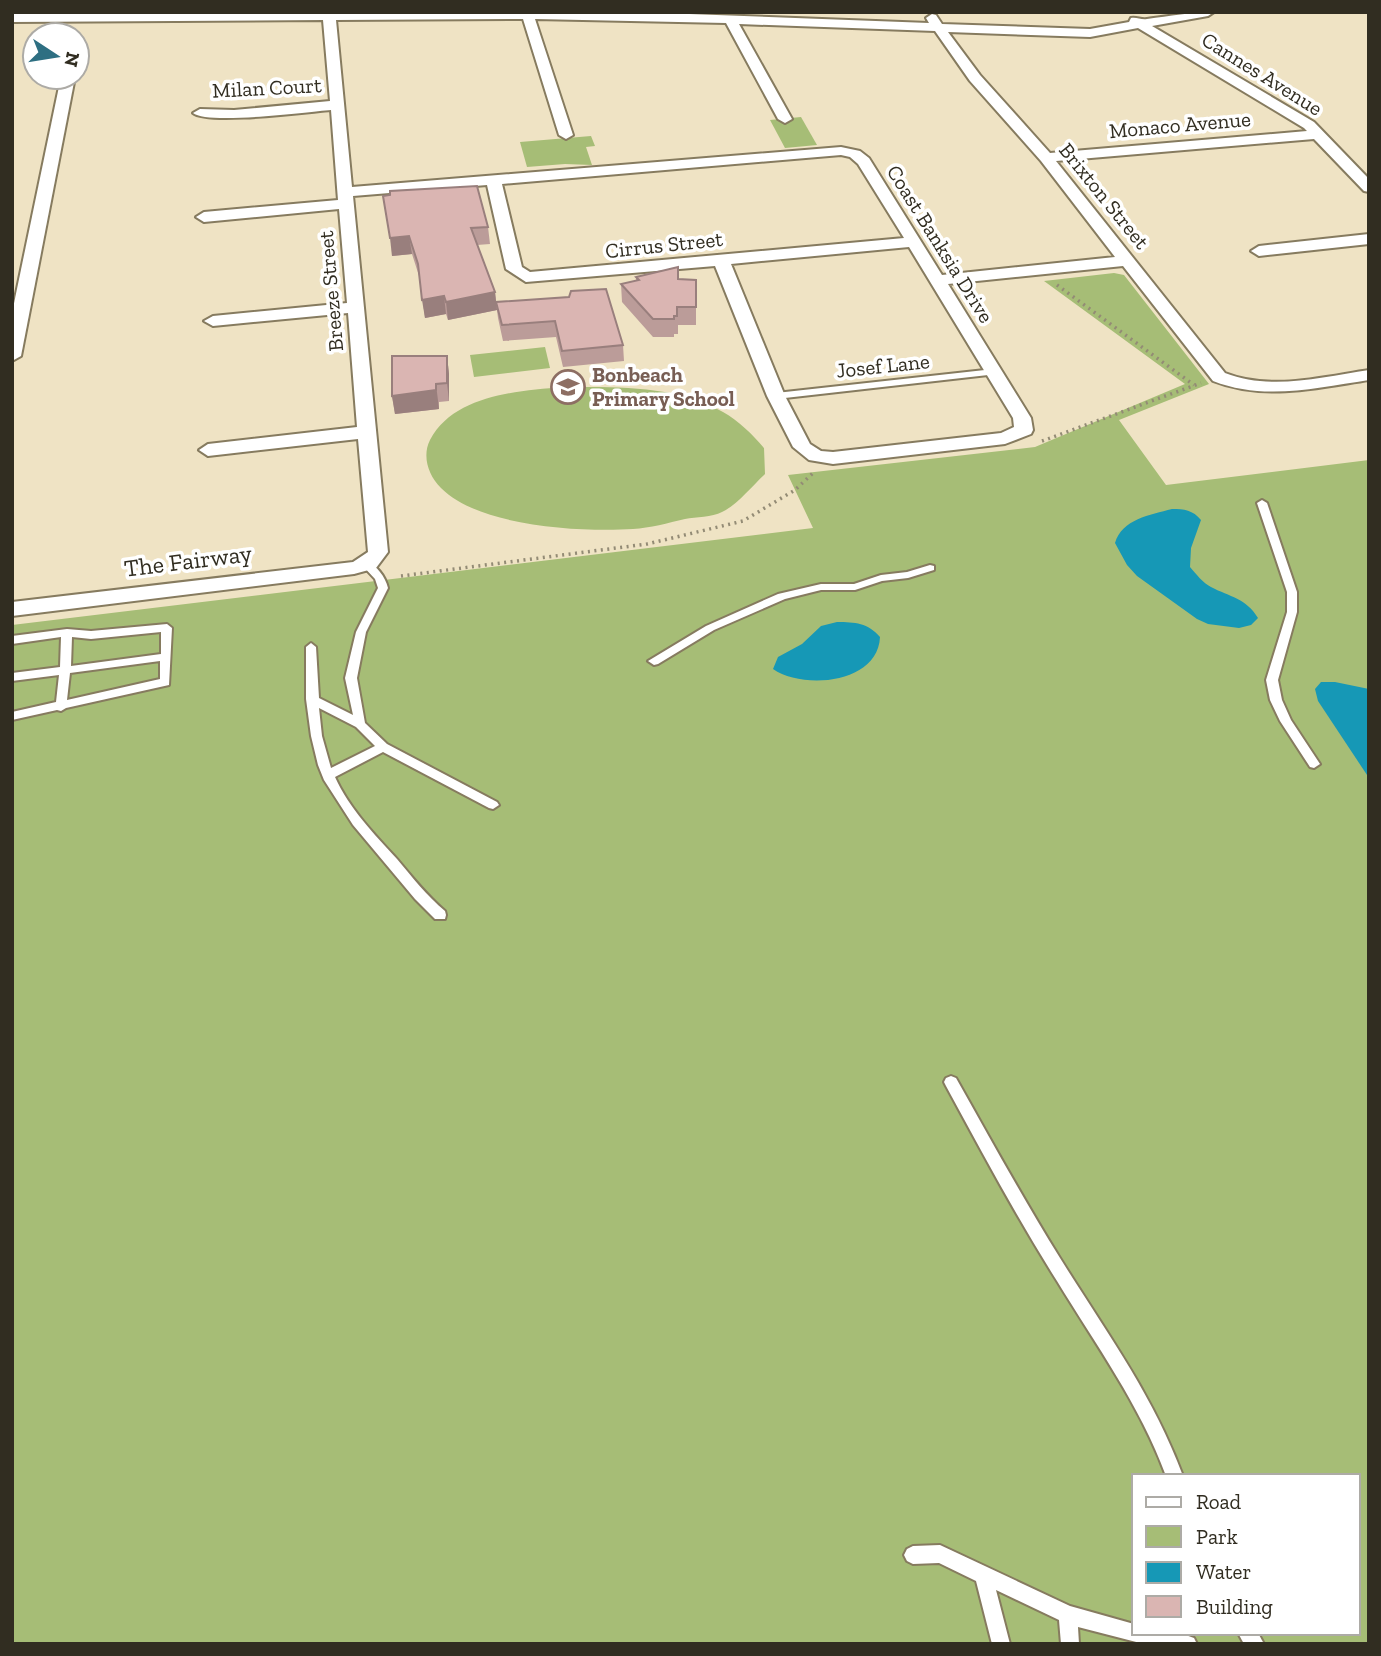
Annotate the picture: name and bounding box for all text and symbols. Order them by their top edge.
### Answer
north arrow [21,21,91,91]
street label: Cannes Avenue [1197,27,1327,121]
text: N [59,50,85,69]
street label: Milan Court [212,72,323,103]
street label: Monaco Avenue [1108,106,1252,143]
street label: Brixton Street [1054,138,1155,254]
street label: Coast Banksia Drive [882,160,999,327]
street label: Cirrus Street [604,226,724,263]
street label: Breeze Street [313,230,348,352]
street label: Josef Lane [835,348,931,383]
place label: Bonbeach Primary School [592,362,735,411]
school or university icon: Bonbeach Primary School [549,368,587,406]
street label: The Fairway [123,538,254,583]
legend [1132,1474,1360,1635]
text: Road [1196,1489,1242,1514]
text: Park [1196,1524,1238,1549]
text: Water [1196,1559,1251,1584]
text: Building [1196,1594,1273,1619]

